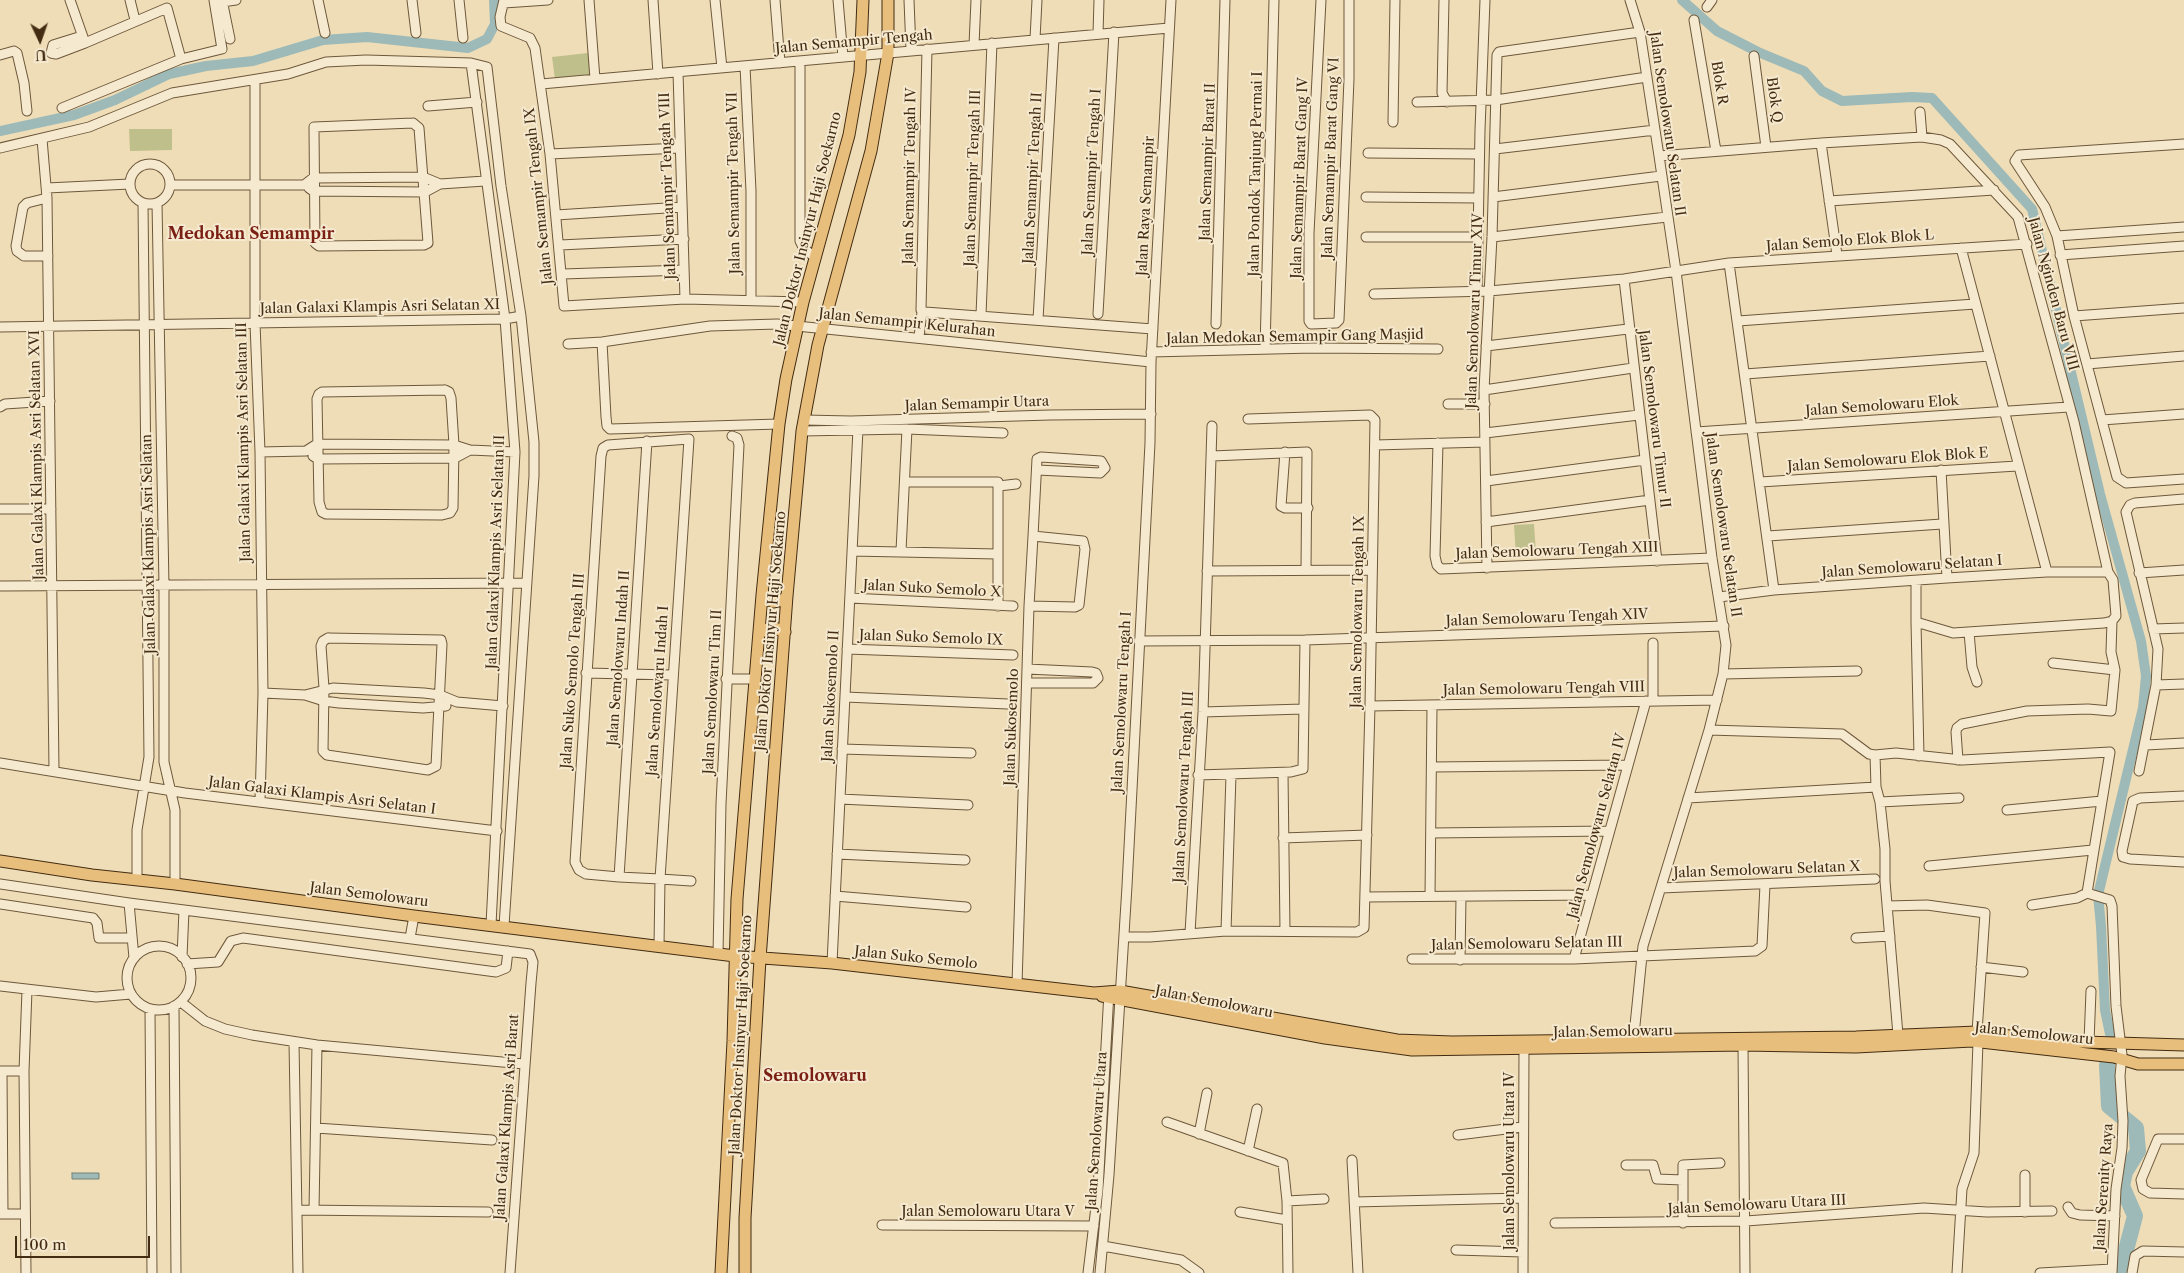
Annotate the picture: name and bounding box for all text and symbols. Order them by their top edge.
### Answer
north arrow [15,15,65,65]
street label: Jalan Semampir Tengah [775,27,933,57]
street label: Jalan Semolowaru Selatan II [1646,31,1688,217]
text: U [35,46,47,64]
street label: Jalan Semampir Barat Gang VI [1319,57,1343,259]
street label: Blok R [1707,60,1731,106]
street label: Jalan Pondok Tanjung Permai I [1246,71,1266,277]
street label: Blok Q [1762,76,1786,124]
street label: Jalan Semampir Barat Gang IV [1288,77,1312,279]
street label: Jalan Semampir Barat II [1197,83,1219,241]
street label: Jalan Semampir Tengah IV [900,88,920,264]
street label: Jalan Semampir Tengah I [1079,88,1105,256]
street label: Jalan Semampir Tengah III [962,89,984,267]
street label: Jalan Semampir Tengah VIII [656,92,680,280]
street label: Jalan Semampir Tengah VII [724,92,744,274]
street label: Jalan Semampir Tengah II [1020,92,1046,264]
street label: Jalan Semampir Tengah IX [521,107,557,285]
street label: Jalan Doktor Insinyur Haji Soekarno [771,110,845,348]
street label: Jalan Raya Semampir [1134,135,1158,277]
street label: Jalan Semolowaru Timur XIV [1463,213,1487,409]
street label: Jalan Nginden Baru VIII [2024,216,2082,372]
district label: Medokan Semampir [168,224,334,244]
street label: Jalan Semolo Elok Blok L [1766,227,1934,255]
street label: Jalan Galaxi Klampis Asri Selatan XI [260,297,500,317]
street label: Jalan Semampir Kelurahan [818,305,996,341]
street label: Jalan Galaxi Klampis Asri Selatan III [234,322,254,562]
street label: Jalan Medokan Semampir Gang Masjid [1166,326,1424,348]
street label: Jalan Semolowaru Timur II [1635,329,1673,509]
street label: Jalan Galaxi Klampis Asri Selatan XVI [26,330,48,580]
street label: Jalan Semolowaru Elok [1805,392,1959,420]
street label: Jalan Semampir Utara [905,393,1049,415]
street label: Jalan Semolowaru Selatan II [1702,432,1744,618]
street label: Jalan Galaxi Klampis Asri Selatan [139,434,159,654]
street label: Jalan Galaxi Klampis Asri Selatan II [484,435,508,669]
street label: Jalan Semolowaru Elok Blok E [1787,445,1989,475]
street label: Jalan Doktor Insinyur Haji Soekarno [752,510,790,752]
street label: Jalan Semolowaru Tengah IX [1348,516,1368,708]
street label: Jalan Semolowaru Tengah XIII [1455,539,1659,563]
street label: Jalan Semolowaru Selatan I [1821,552,2003,582]
street label: Jalan Semolowaru Indah II [604,570,634,746]
street label: Jalan Suko Semolo Tengah III [558,573,588,769]
street label: Jalan Suko Semolo X [862,577,1002,601]
street label: Jalan Semolowaru Indah I [644,605,672,777]
street label: Jalan Semolowaru Tengah XIV [1445,606,1649,630]
street label: Jalan Semolowaru Tim II [700,609,726,775]
street label: Jalan Semolowaru Tengah I [1109,611,1135,793]
street label: Jalan Suko Semolo IX [859,627,1003,649]
street label: Jalan Sukosemolo II [819,630,843,762]
street label: Jalan Sukosemolo [1002,668,1022,786]
street label: Jalan Semolowaru Tengah VIII [1443,679,1645,699]
street label: Jalan Semolowaru Tengah III [1171,691,1197,883]
street label: Jalan Semolowaru Selatan IV [1564,731,1630,921]
street label: Jalan Galaxi Klampis Asri Selatan I [207,774,437,818]
street label: Jalan Semolowaru Selatan X [1673,858,1861,882]
street label: Jalan Semolowaru [309,879,429,911]
street label: Jalan Doktor Insinyur Haji Soekarno [726,914,756,1156]
street label: Jalan Semolowaru Selatan III [1431,934,1623,954]
street label: Jalan Suko Semolo [854,943,978,973]
street label: Jalan Semolowaru [1154,982,1274,1022]
street label: Jalan Galaxi Klampis Asri Barat [491,1013,523,1221]
street label: Jalan Semolowaru [1974,1019,2094,1049]
street label: Jalan Semolowaru [1553,1023,1673,1041]
street label: Jalan Semolowaru Utara [1083,1051,1111,1211]
district label: Semolowaru [763,1066,867,1086]
street label: Jalan Semolowaru Utara IV [1502,1072,1518,1250]
street label: Jalan Serenity Raya [2091,1123,2117,1251]
street label: Jalan Semolowaru Utara III [1667,1192,1847,1218]
street label: Jalan Semolowaru Utara V [901,1204,1075,1220]
scale bar [18,1226,152,1258]
text: 100 m [23,1235,66,1254]

